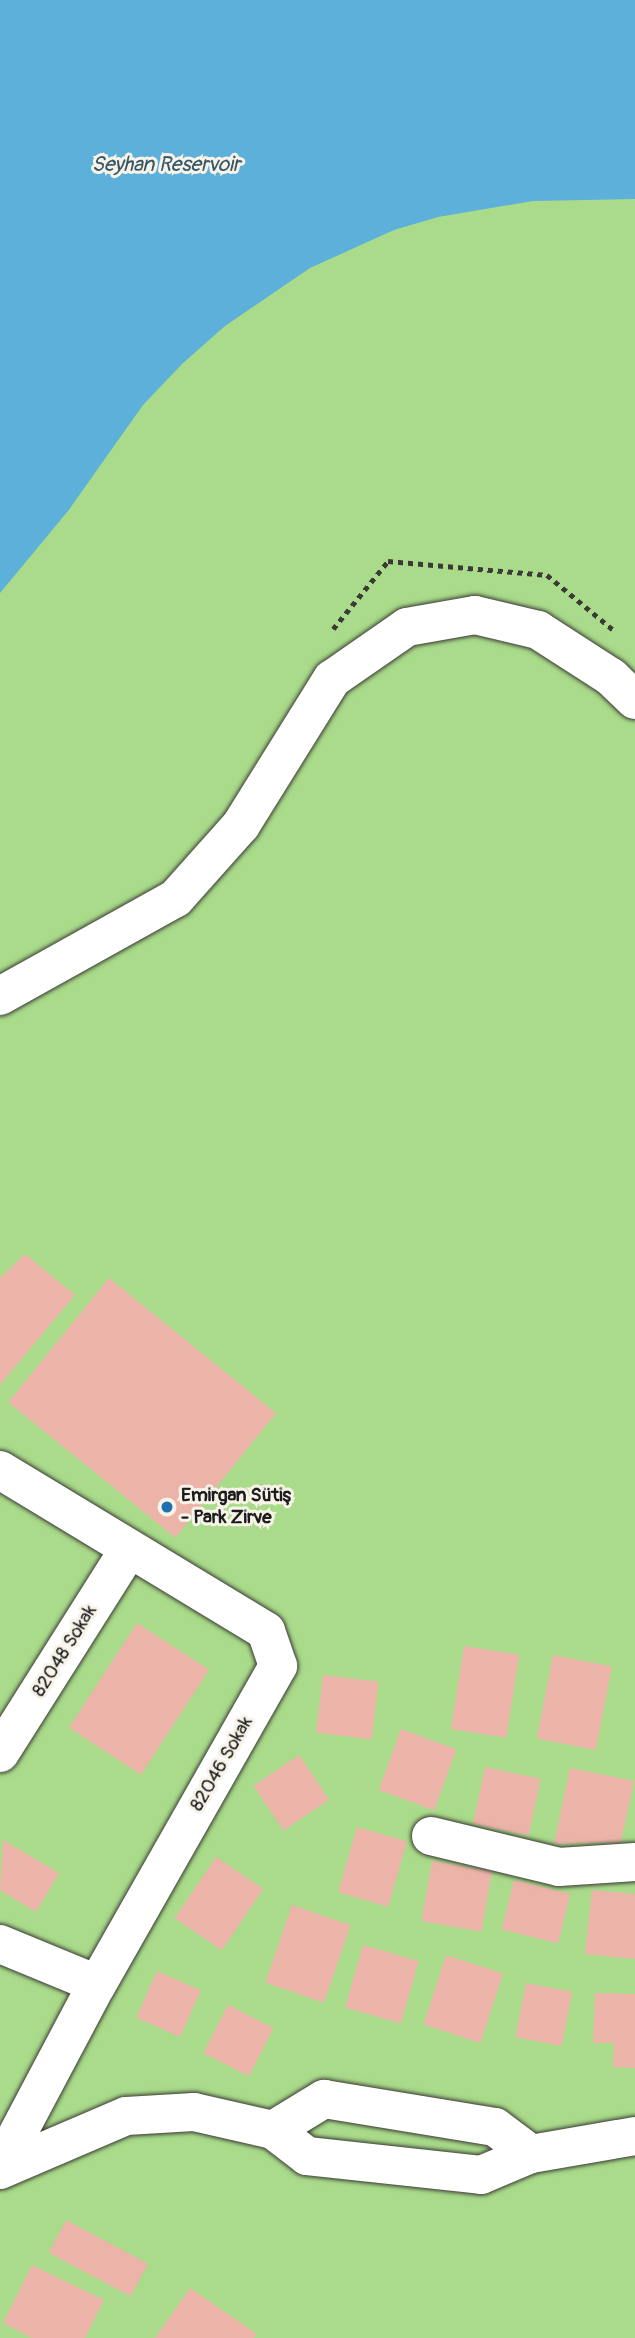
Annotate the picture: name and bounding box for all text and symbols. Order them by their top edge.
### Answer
water label: Seyhan Reservoir [92,152,240,178]
place label: Emirgan Sütiş - Park Zirve [181,1485,291,1529]
marker: Emirgan Sütiş - Park Zirve [159,1499,175,1515]
street label: 82048 Sokak [28,1601,102,1701]
street label: 82046 Sokak [186,1713,258,1815]

